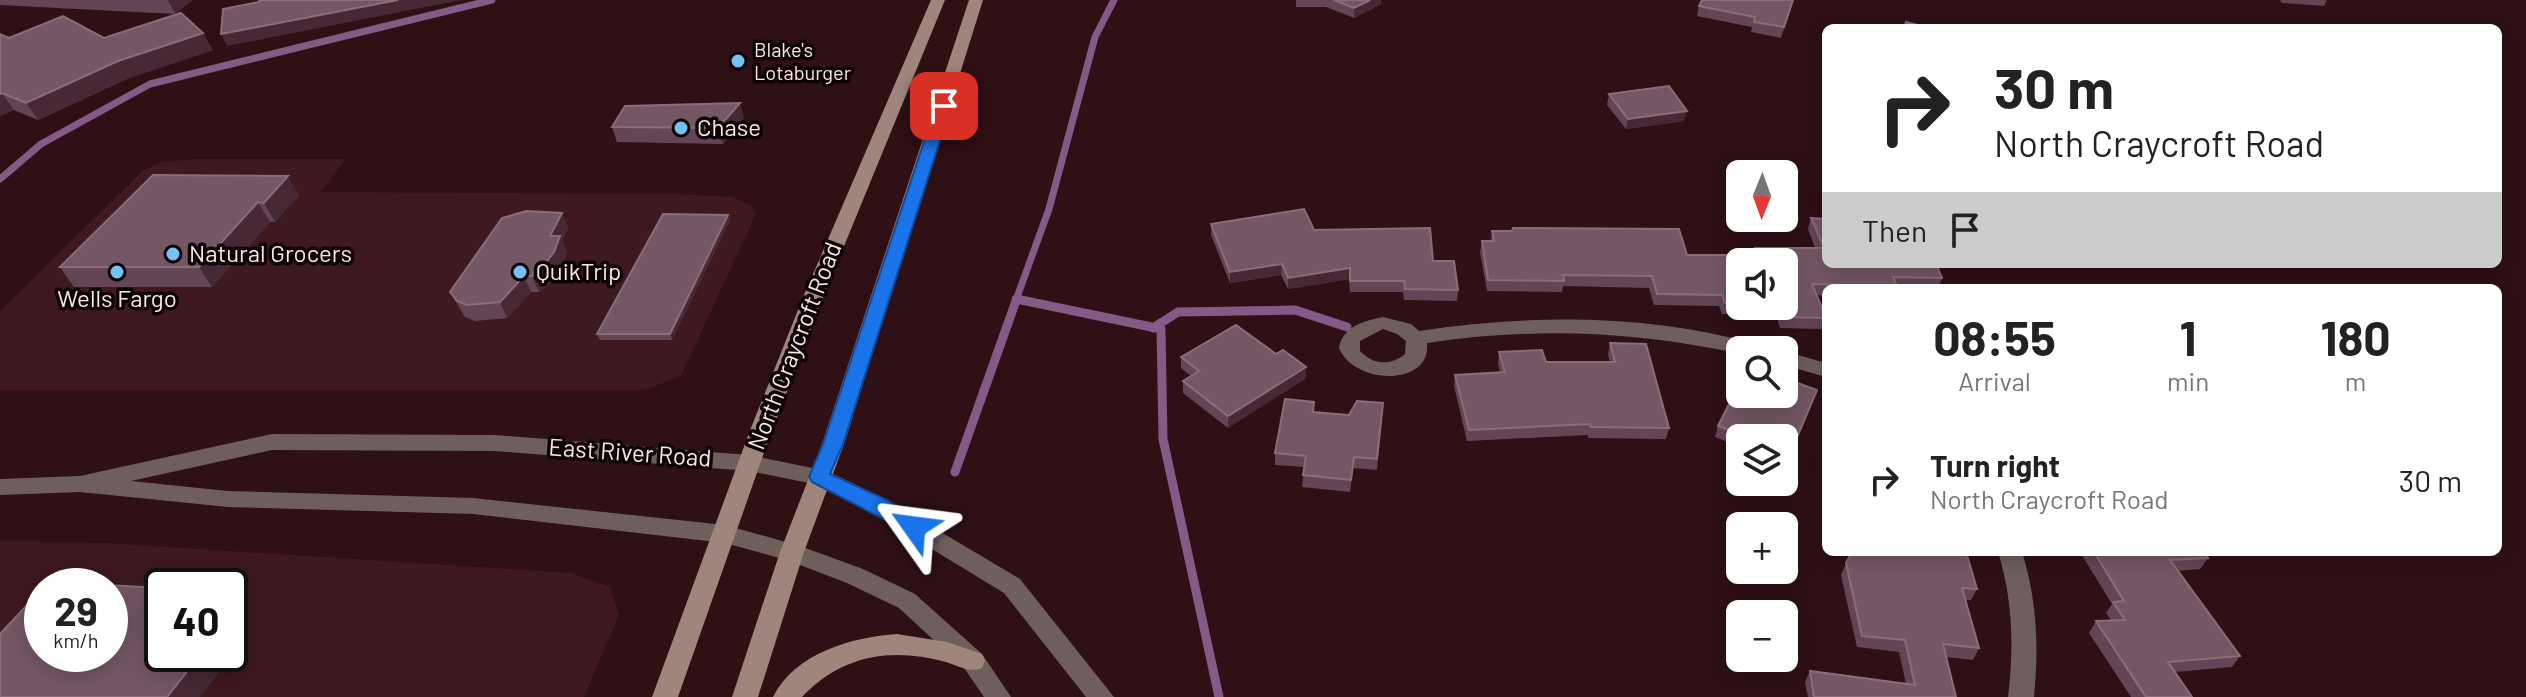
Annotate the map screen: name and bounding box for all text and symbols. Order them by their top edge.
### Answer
place label: Blake's Lotaburger [754,37,851,84]
marker: Blake's Lotaburger [729,52,747,70]
text: 30 m [1994,53,2114,120]
icon: right [1862,56,1966,160]
pin [910,72,978,140]
icon: arrive [922,84,966,128]
place label: Chase [697,112,761,141]
marker: Chase [672,119,690,137]
text: North Craycroft Road [1994,121,2324,164]
north arrow [1726,160,1798,232]
map controls [1726,160,1798,672]
icon: arrive [1943,208,1987,252]
text: Then [1862,212,1927,248]
place label: Natural Grocers [189,238,352,267]
street label: North Craycroft Road [741,238,847,453]
marker: Natural Grocers [164,245,182,263]
button: sound [1726,248,1798,320]
place label: QuikTrip [536,256,621,285]
marker: Wells Fargo [108,263,126,281]
marker: QuikTrip [511,263,529,281]
place label: Wells Fargo [57,283,177,312]
text: 08:55 [1933,308,2056,366]
text: 1 [2180,308,2197,366]
text: 180 [2320,308,2391,366]
button: search [1726,336,1798,408]
text: Arrival [1958,365,2031,396]
text: min [2167,365,2209,396]
text: m [2345,365,2366,396]
button: layers [1726,424,1798,496]
street label: East River Road [548,431,712,472]
text: Turn right [1930,447,2060,483]
icon: right [1862,458,1906,502]
text: 30 m [2399,462,2462,498]
text: North Craycroft Road [1930,483,2168,514]
position arrow [872,485,956,569]
button: + [1726,512,1798,584]
speed limit sign: 40 [144,568,248,672]
text: 29 [54,586,98,634]
button: − [1726,600,1798,672]
text: km/h [53,628,99,652]

